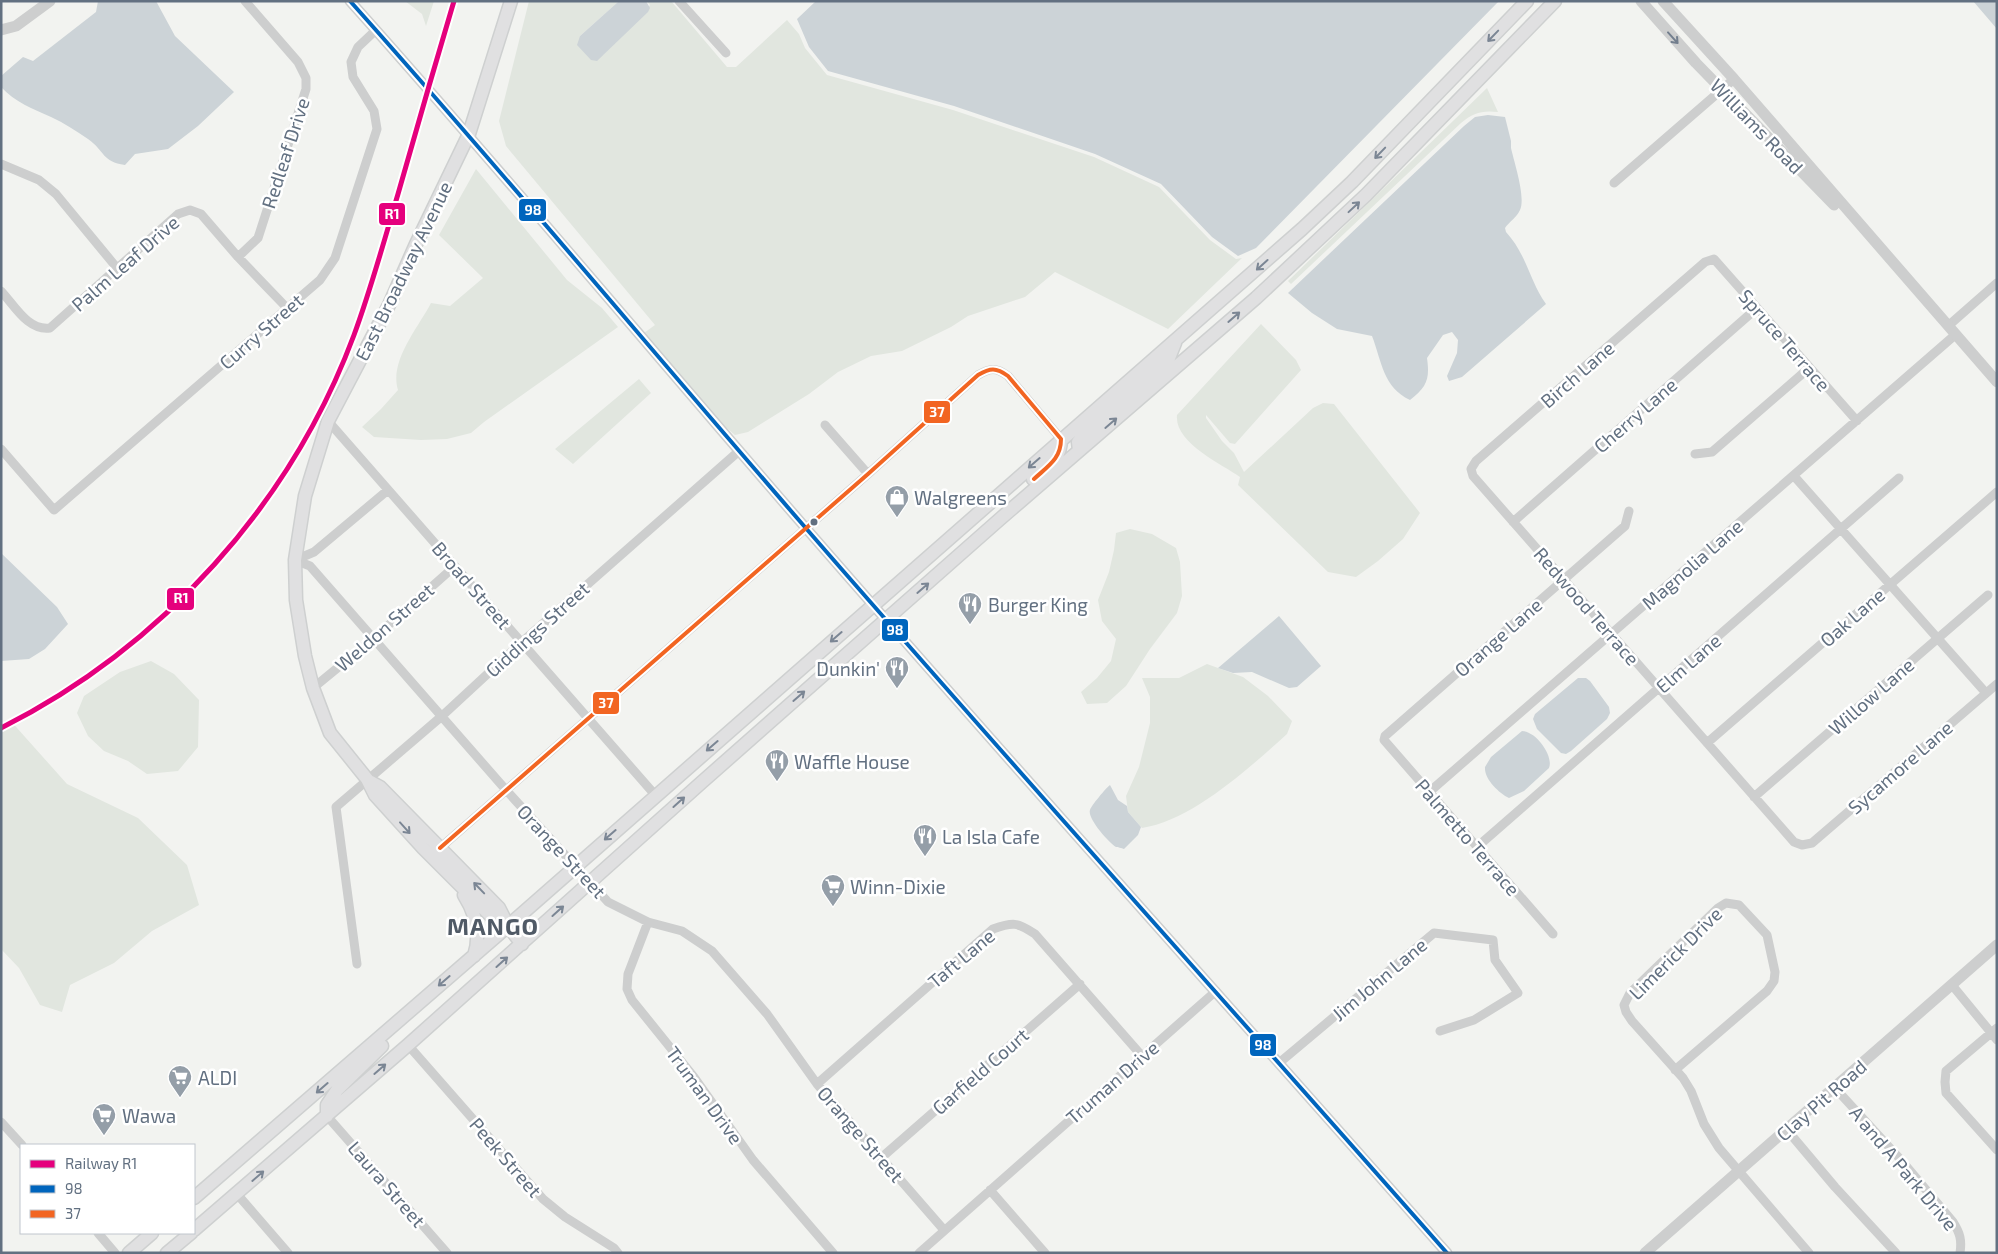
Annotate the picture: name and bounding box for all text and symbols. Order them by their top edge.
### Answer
one-way arrow [1487,30,1499,42]
one-way arrow [1668,31,1679,44]
street label: Williams Road [1706,74,1808,178]
street label: Redleaf Drive [256,95,314,211]
one-way arrow [1374,147,1386,159]
street label: East Broadway Avenue [350,178,456,364]
line badge: 98 [518,198,547,222]
text: 98 [525,201,541,218]
one-way arrow [1347,201,1360,213]
line badge: R1 [378,202,406,226]
text: R1 [384,205,400,222]
street label: Palm Leaf Drive [67,210,183,316]
one-way arrow [1256,259,1269,271]
street label: Spruce Terrace [1735,284,1835,396]
street label: Curry Street [214,288,308,374]
one-way arrow [1227,311,1240,323]
street label: Birch Lane [1536,336,1618,412]
street label: Cherry Lane [1589,373,1681,457]
line badge: 37 [923,400,951,424]
text: 37 [929,403,945,420]
one-way arrow [1104,418,1117,429]
one-way arrow [1028,458,1041,469]
shop icon: Walgreens [884,484,910,518]
place label: Walgreens [914,486,1007,509]
street label: Magnolia Lane [1637,514,1747,614]
unlabelled marker [809,517,819,527]
street label: Broad Street [428,537,516,633]
street label: Redwood Terrace [1530,542,1644,670]
street label: Giddings Street [480,576,594,682]
street label: Weldon Street [330,578,438,676]
one-way arrow [916,582,929,594]
street label: Oak Lane [1815,583,1889,651]
line badge: R1 [166,587,195,611]
text: R1 [173,589,189,606]
restaurant icon: Burger King [957,591,983,625]
place label: Burger King [988,593,1088,616]
street label: Orange Lane [1450,593,1546,681]
line badge: 98 [881,618,909,642]
text: 98 [887,621,903,638]
street label: Elm Lane [1651,629,1725,697]
one-way arrow [830,631,843,642]
street label: Willow Lane [1824,653,1918,739]
restaurant icon: Dunkin' [884,655,910,689]
place label: Dunkin' [816,657,880,680]
one-way arrow [793,690,806,702]
line badge: 37 [592,691,620,715]
text: 37 [598,694,614,711]
street label: Sycamore Lane [1843,715,1957,819]
one-way arrow [706,740,719,752]
restaurant icon: Waffle House [764,748,790,782]
place label: Waffle House [794,750,910,773]
street label: Palmetto Terrace [1411,774,1525,900]
one-way arrow [672,796,685,808]
street label: Orange Street [513,799,611,903]
one-way arrow [399,822,411,835]
restaurant icon: La Isla Cafe [912,823,938,857]
place label: La Isla Cafe [942,825,1040,848]
one-way arrow [604,829,617,841]
supermarket icon: Winn-Dixie [820,873,846,907]
place label: Winn-Dixie [850,875,946,898]
one-way arrow [473,882,485,894]
street label: Limerick Drive [1624,902,1726,1004]
one-way arrow [552,905,565,917]
district label: MANGO [447,911,539,940]
street label: Taft Lane [923,924,999,992]
street label: Jim John Lane [1327,933,1431,1025]
one-way arrow [495,957,508,968]
one-way arrow [438,975,451,987]
street label: Garfield Court [927,1023,1033,1119]
line badge: 98 [1249,1033,1277,1057]
street label: Truman Drive [1061,1036,1163,1128]
text: 98 [1255,1036,1271,1053]
street label: Truman Drive [662,1042,748,1148]
street label: Clay Pit Road [1771,1055,1871,1145]
supermarket icon: ALDI [167,1064,193,1098]
one-way arrow [374,1064,387,1075]
place label: ALDI [198,1066,237,1089]
street label: Orange Street [813,1081,909,1187]
one-way arrow [316,1083,329,1094]
street label: A and A Park Drive [1845,1101,1963,1235]
supermarket icon: Wawa [91,1102,117,1136]
place label: Wawa [122,1104,176,1127]
street label: Peek Street [465,1112,547,1202]
street label: Laura Street [344,1136,430,1232]
legend [20,1144,195,1234]
text: Railway R1 [65,1154,137,1172]
one-way arrow [251,1170,264,1182]
text: 98 [65,1179,83,1197]
text: 37 [65,1204,81,1222]

